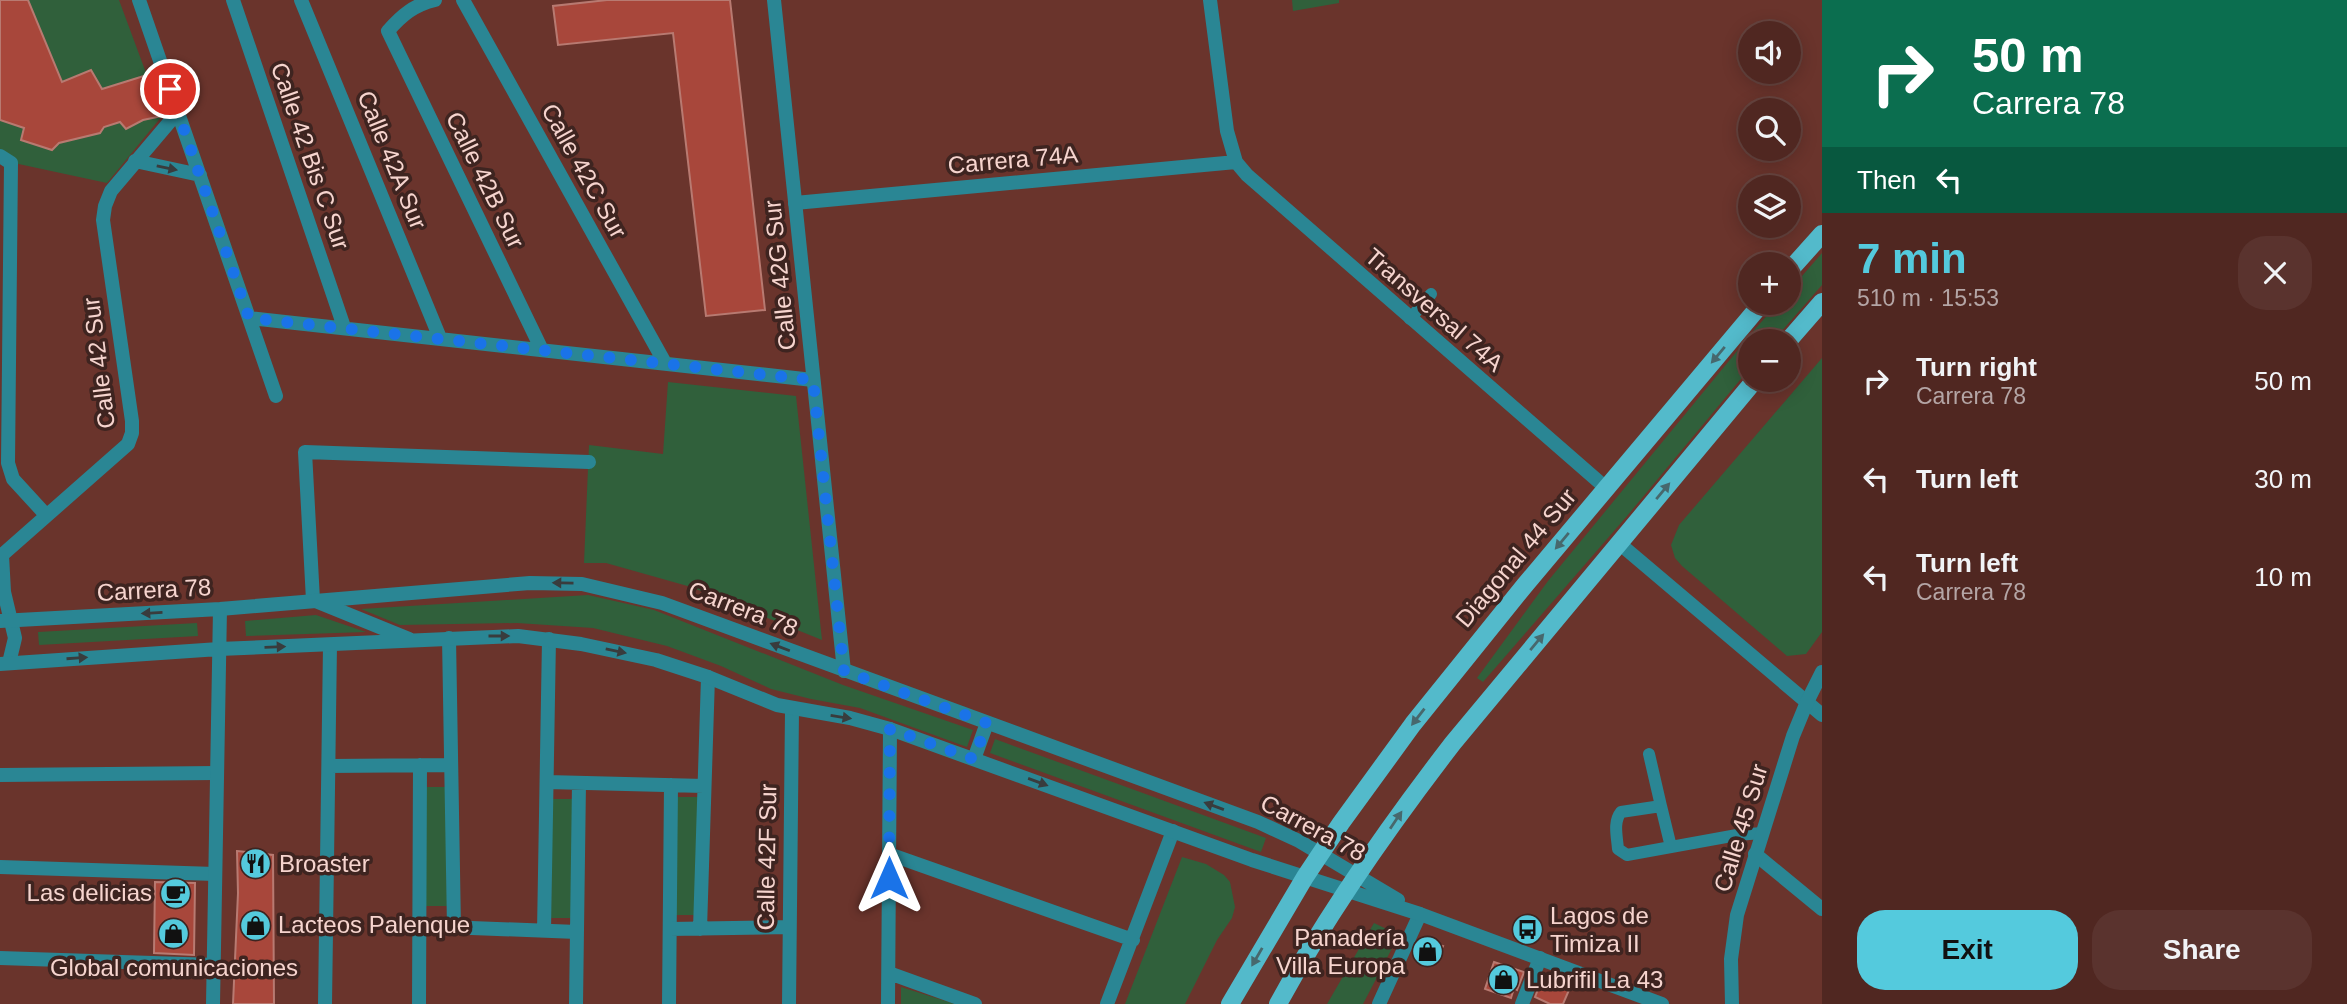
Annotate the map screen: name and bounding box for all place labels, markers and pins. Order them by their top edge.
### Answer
pin [140,59,200,119]
restaurant icon: Broaster [239,847,273,881]
place label: Broaster [279,850,370,877]
cafe icon: Las delicias [158,876,192,910]
place label: Las delicias [27,879,152,906]
place label: Lagos de Timiza II [1550,902,1649,957]
shop icon: Lacteos Palenque [238,908,272,942]
place label: Lacteos Palenque [278,911,470,938]
bus stop icon: Lagos de Timiza II [1510,913,1544,947]
shop icon: Global comunicaciones [157,917,191,951]
place label: Panadería Villa Europa [1276,924,1406,979]
shop icon: Panadería Villa Europa [1411,935,1445,969]
place label: Global comunicaciones [50,954,298,981]
shop icon: Lubrifil La 43 [1486,963,1520,997]
place label: Lubrifil La 43 [1526,966,1663,993]

